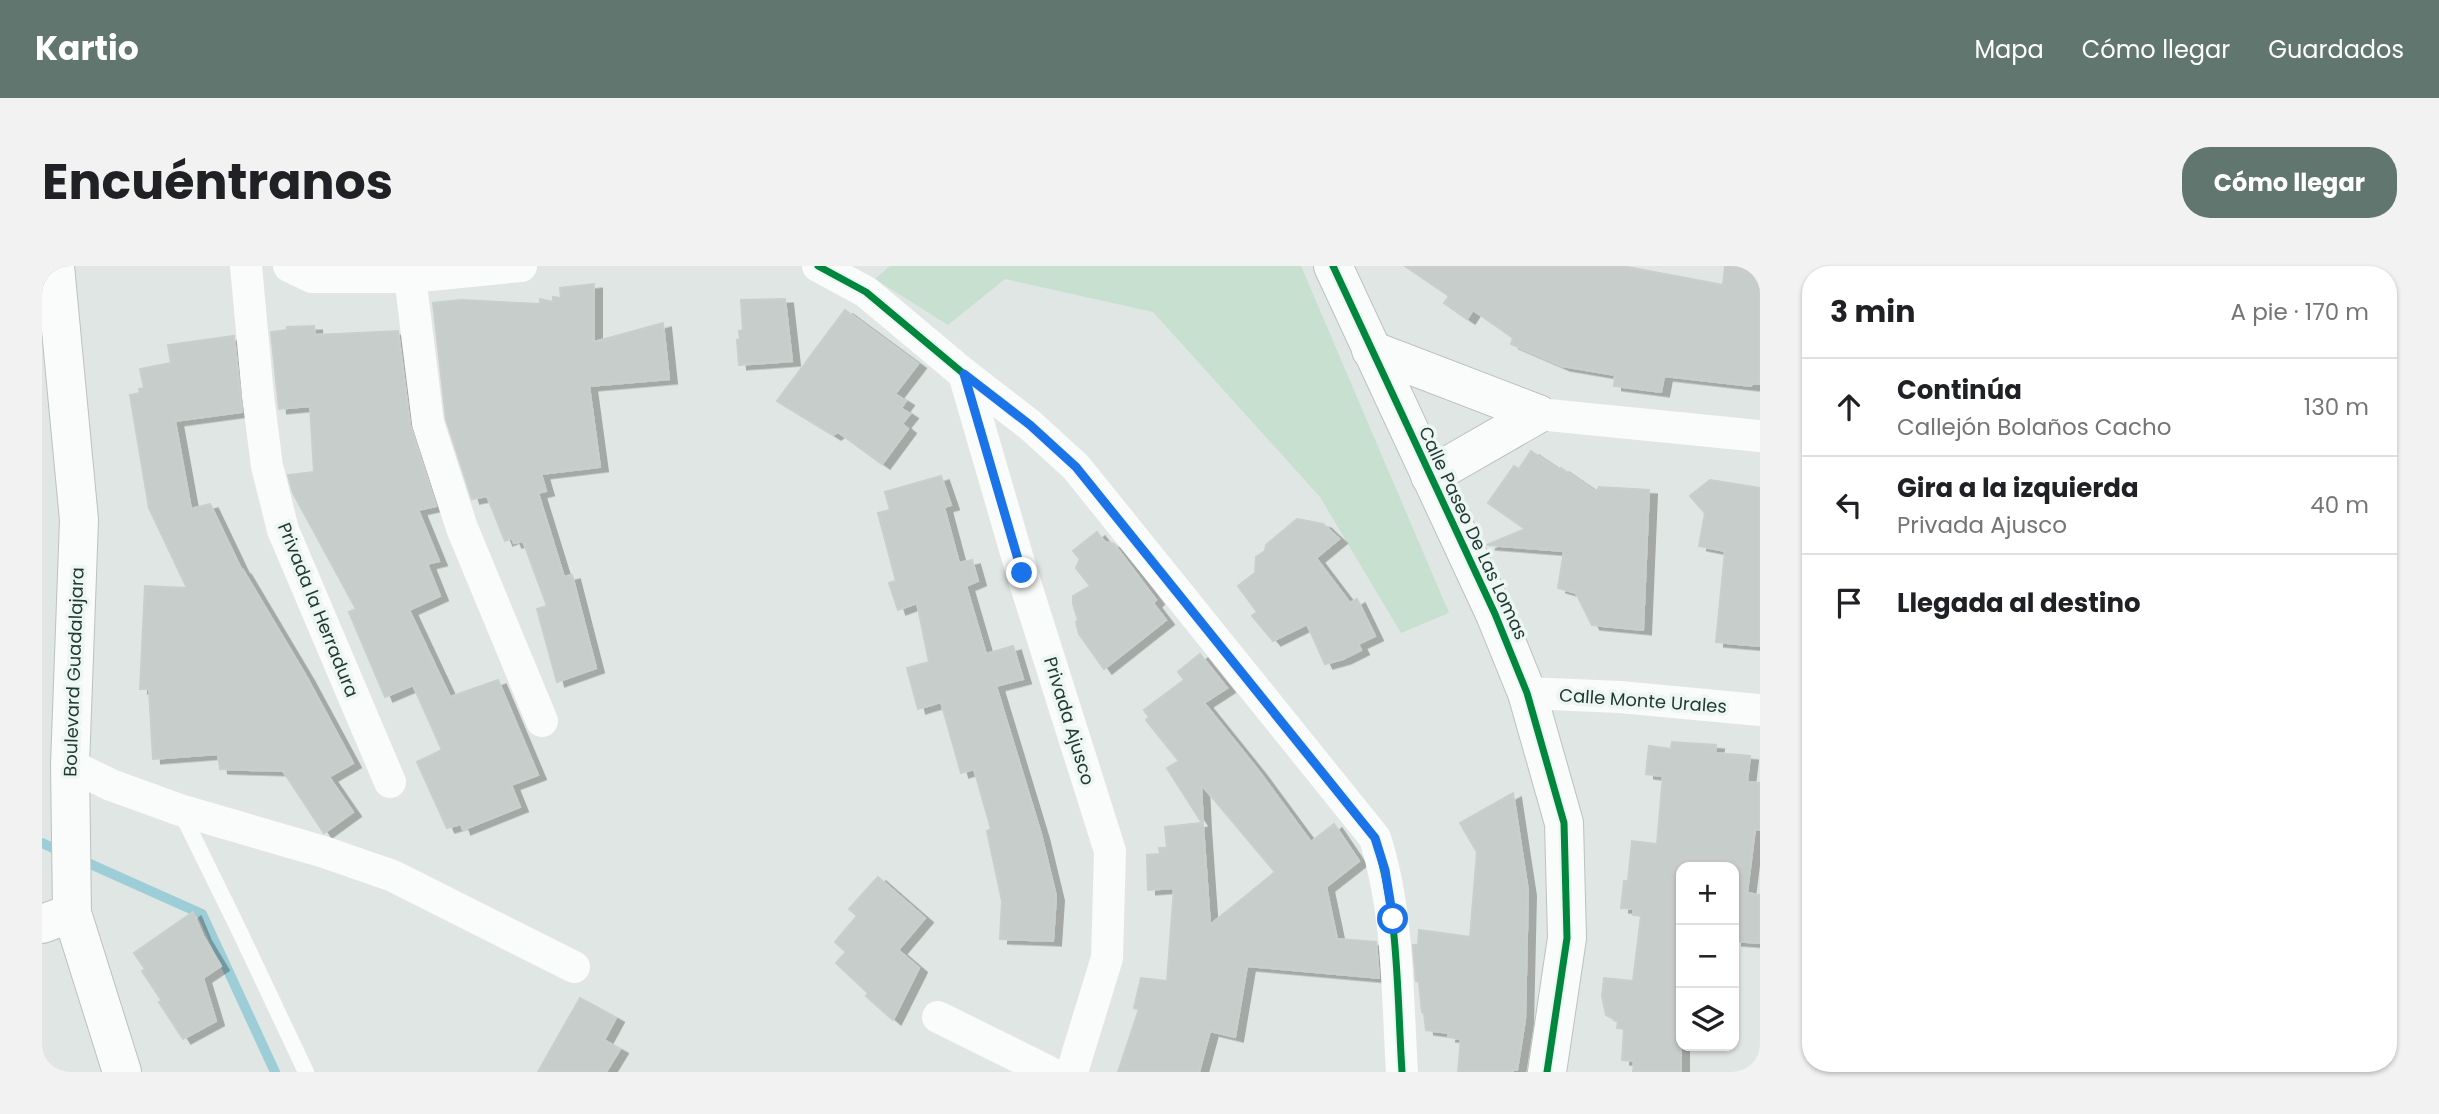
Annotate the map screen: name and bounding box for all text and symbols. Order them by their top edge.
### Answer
text: Kartio [35,25,139,72]
text: Mapa [1974,33,2044,66]
text: Cómo llegar [2082,33,2230,66]
text: Guardados [2268,33,2404,66]
button: Cómo llegar [2182,147,2397,218]
text: Encuéntranos [42,148,393,216]
text: 3 min [1830,290,1915,333]
text: A pie · 170 m [2231,296,2369,328]
text: Continúa [1897,372,2022,408]
icon: ahead [1830,388,1868,426]
text: 130 m [2304,391,2369,423]
text: Callejón Bolaños Cacho [1897,411,2171,443]
street label: Calle Paseo De Las Lomas [1413,422,1534,643]
text: Gira a la izquierda [1897,470,2139,506]
icon: left [1830,486,1868,524]
text: 40 m [2310,489,2369,521]
text: Privada Ajusco [1897,509,2067,541]
street label: Privada la Herradura [272,519,365,701]
route end [1006,557,1037,588]
street label: Boulevard Guadalajara [57,567,90,777]
icon: arrive [1830,584,1868,622]
text: Llegada al destino [1897,585,2141,621]
street label: Privada Ajusco [1038,654,1101,788]
street label: Calle Monte Urales [1558,682,1728,719]
map controls [1676,862,1739,1051]
button: + [1676,862,1739,925]
route start [1377,903,1408,934]
button: − [1676,925,1739,988]
button: layers [1676,988,1739,1051]

